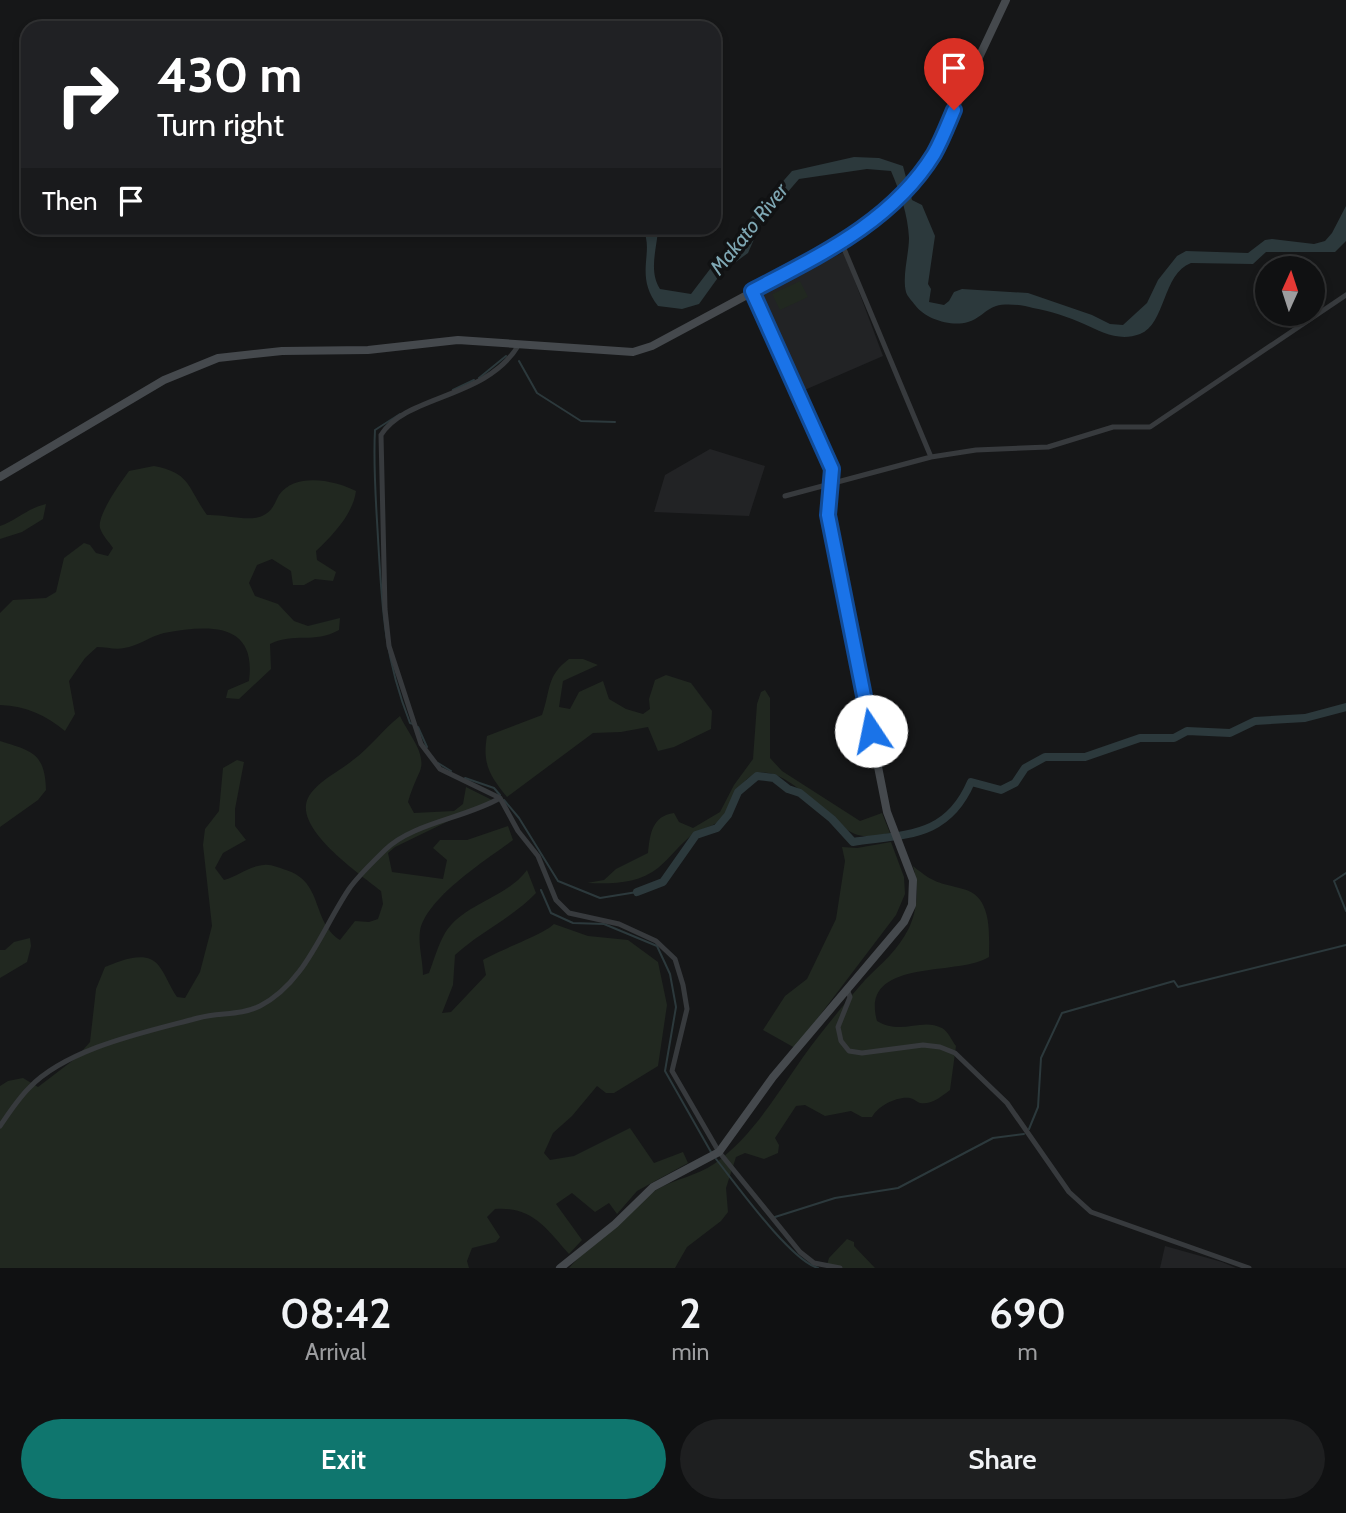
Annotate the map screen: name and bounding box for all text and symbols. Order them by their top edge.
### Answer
pin [924,38,984,110]
text: 430 m [157,45,302,104]
icon: right [42,49,133,140]
icon: arrive [935,49,973,87]
text: Turn right [157,105,284,144]
water label: Makato River [704,177,794,280]
icon: arrive [112,182,150,220]
text: Then [42,185,98,217]
north arrow [1255,256,1325,326]
map controls [1255,256,1325,326]
position arrow [834,694,908,768]
text: 08:42 [280,1287,391,1339]
text: 2 [679,1287,701,1339]
text: 690 [989,1287,1066,1339]
text: Arrival [305,1338,366,1366]
text: min [671,1338,709,1366]
text: m [1018,1338,1038,1366]
button: Exit [21,1419,666,1499]
button: Share [680,1419,1325,1499]

